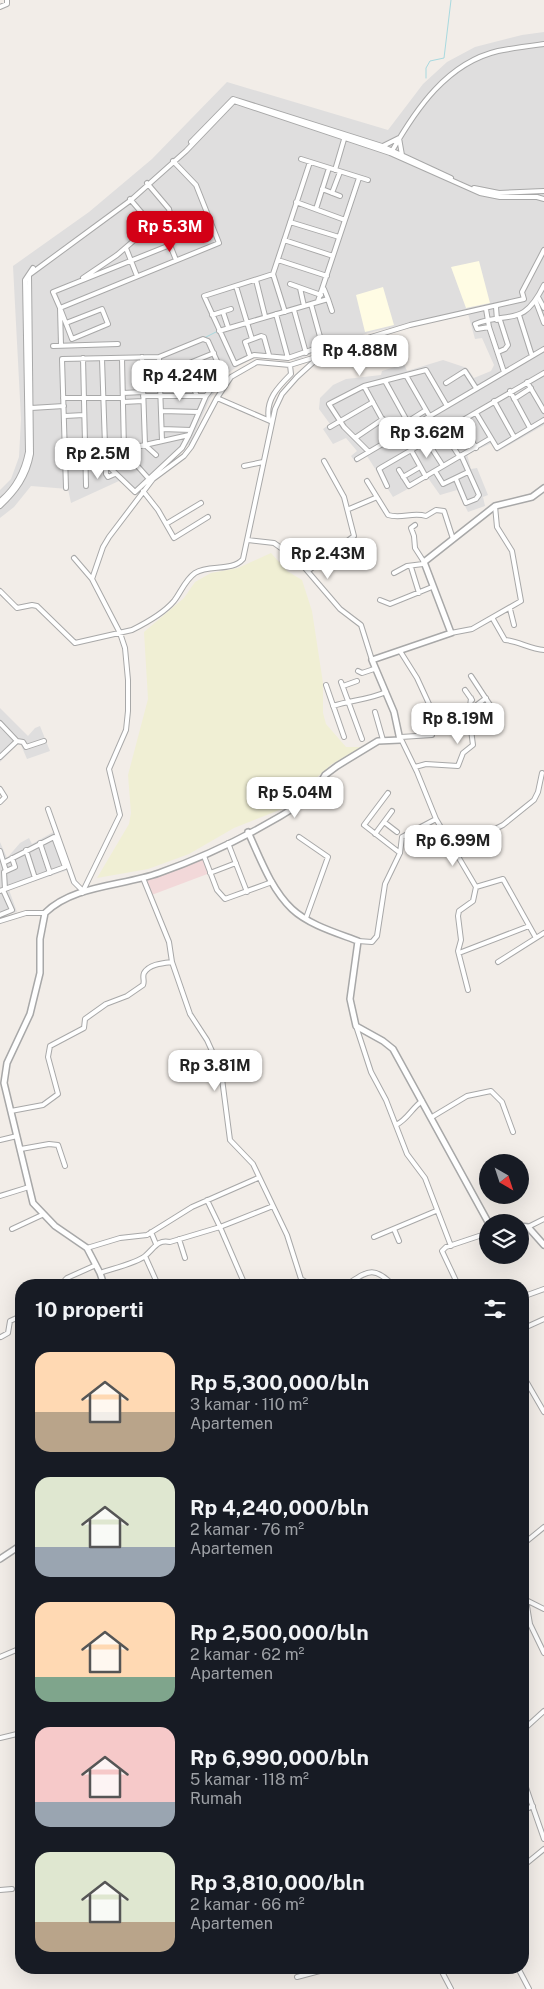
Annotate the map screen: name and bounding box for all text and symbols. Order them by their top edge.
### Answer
pin: Rp 5.3M [124,210,216,253]
text: Rp 5.3M [138,217,202,236]
pin: Rp 4.88M [308,334,412,377]
text: Rp 4.88M [322,341,398,360]
pin: Rp 4.24M [128,360,232,402]
text: Rp 4.24M [143,366,217,385]
pin: Rp 3.62M [375,416,479,459]
text: Rp 3.62M [390,423,464,442]
pin: Rp 2.5M [52,438,144,480]
text: Rp 2.5M [66,444,130,463]
pin: Rp 2.43M [276,538,380,580]
text: Rp 2.43M [291,544,365,563]
pin: Rp 8.19M [406,702,510,745]
text: Rp 8.19M [422,709,494,728]
pin: Rp 5.04M [243,776,347,819]
text: Rp 5.04M [258,783,332,802]
pin: Rp 6.99M [401,824,505,867]
text: Rp 6.99M [416,831,490,850]
pin: Rp 3.81M [163,1050,267,1092]
text: Rp 3.81M [179,1056,251,1075]
north arrow [479,1154,529,1204]
map controls [479,1154,529,1264]
button: layers [479,1214,529,1264]
icon: filters [481,1295,509,1323]
text: 10 properti [35,1297,143,1322]
text: Rp 5,300,000/bln [190,1370,369,1395]
icon: home [75,1372,135,1432]
text: 3 kamar · 110 m² [190,1395,308,1414]
text: Apartemen [190,1414,273,1433]
text: Rp 4,240,000/bln [190,1495,369,1520]
icon: home [75,1497,135,1557]
text: 2 kamar · 76 m² [190,1520,304,1539]
text: Apartemen [190,1539,273,1558]
text: Rp 2,500,000/bln [190,1620,369,1645]
icon: home [75,1622,135,1682]
text: 2 kamar · 62 m² [190,1645,304,1664]
text: Apartemen [190,1664,273,1683]
text: Rp 6,990,000/bln [190,1745,369,1770]
icon: home [75,1747,135,1807]
text: 5 kamar · 118 m² [190,1770,309,1789]
text: Rumah [190,1789,242,1808]
text: Rp 3,810,000/bln [190,1870,365,1895]
icon: home [75,1872,135,1932]
text: 2 kamar · 66 m² [190,1895,305,1914]
text: Apartemen [190,1914,273,1933]

